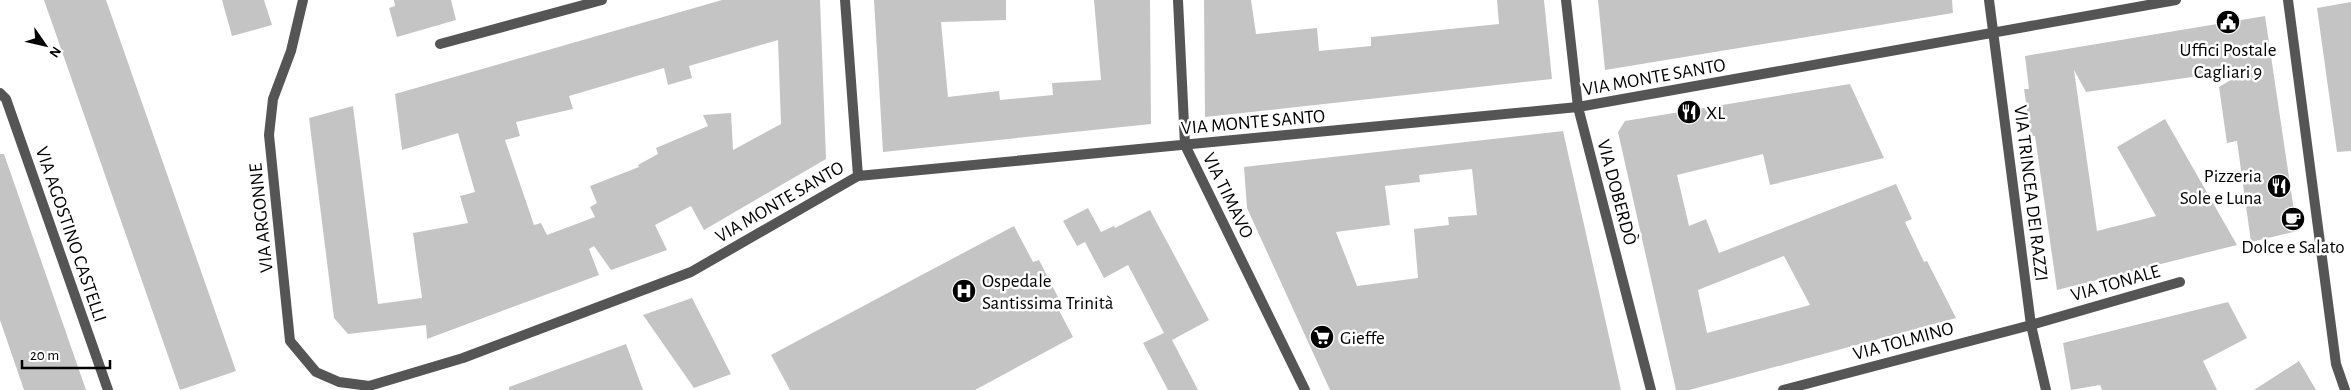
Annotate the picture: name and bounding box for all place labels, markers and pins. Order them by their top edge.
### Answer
public building icon: Uffici Postale Cagliari 9 [2215,9,2241,35]
place label: Uffici Postale Cagliari 9 [2180,41,2276,82]
restaurant icon: XL [1676,99,1702,125]
place label: XL [1706,104,1725,123]
place label: Pizzeria Sole e Luna [2180,167,2262,208]
restaurant icon: Pizzeria Sole e Luna [2266,173,2292,199]
cafe icon: Dolce e Salato [2280,206,2306,232]
place label: Dolce e Salato [2241,238,2345,257]
place label: Ospedale Santissima Trinità [982,272,1114,313]
hospital icon: Ospedale Santissima Trinità [951,278,977,304]
supermarket icon: Gieffe [1309,324,1335,350]
place label: Gieffe [1340,329,1385,348]

